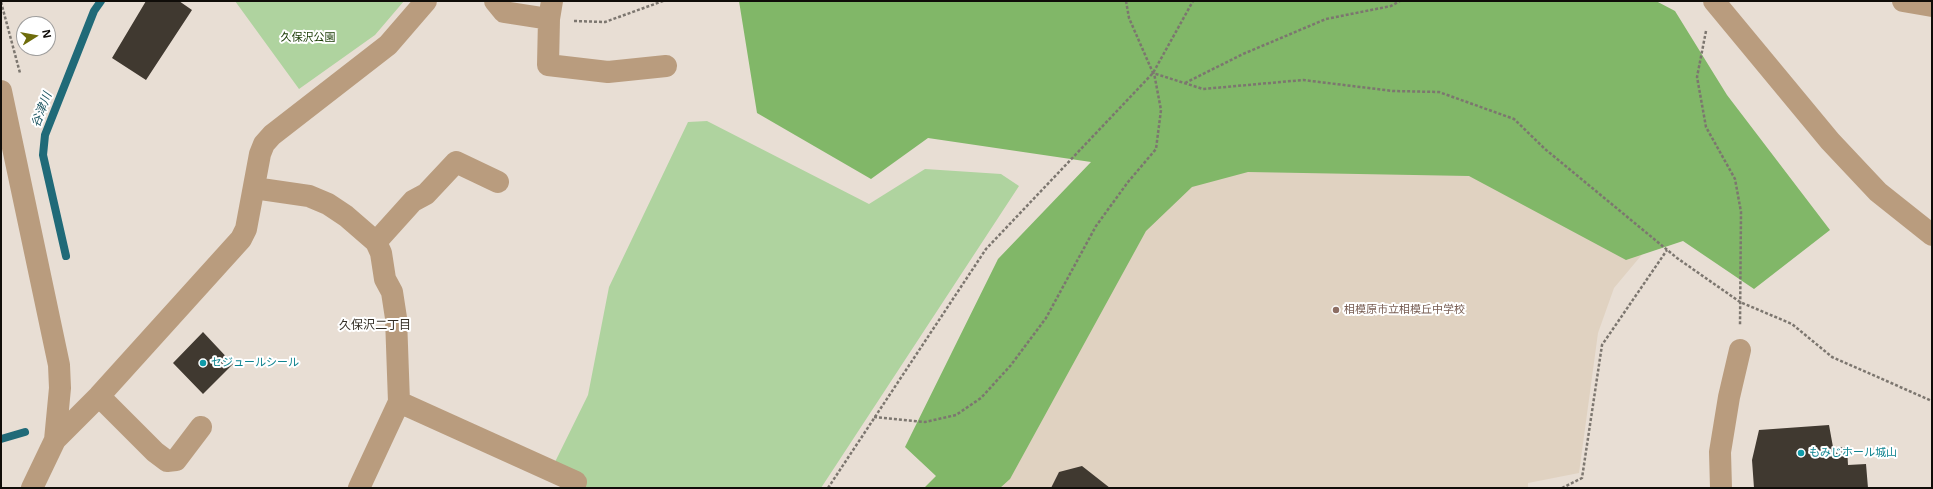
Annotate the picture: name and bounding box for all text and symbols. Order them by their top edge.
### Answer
north arrow [16,16,56,56]
text: N [39,28,56,40]
park label: 久保沢公園 [281,31,335,45]
water label: 谷津川 [29,91,55,129]
place label: 相模原市立相模丘中学校 [1344,303,1465,317]
marker: 相模原市立相模丘中学校 [1331,305,1341,315]
district label: 久保沢二丁目 [339,319,411,333]
place label: セジュールシール [211,356,299,370]
marker: セジュールシール [198,358,208,368]
place label: もみじホール城山 [1809,446,1897,460]
marker: もみじホール城山 [1796,448,1806,458]

